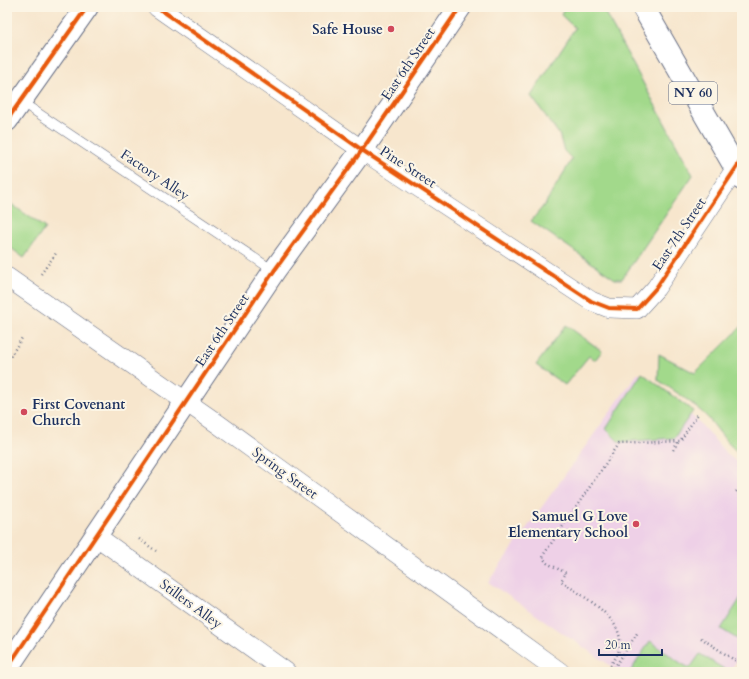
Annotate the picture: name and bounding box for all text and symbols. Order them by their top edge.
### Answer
place label: Safe House [312,20,383,39]
street label: East 6th Street [377,23,440,104]
marker: Safe House [386,24,396,34]
road number: NY 60 [669,82,717,104]
street label: Pine Street [376,142,440,193]
street label: Factory Alley [117,145,194,205]
street label: East 7th Street [648,193,711,274]
street label: East 6th Street [191,289,254,370]
place label: First Covenant Church [32,395,125,430]
marker: First Covenant Church [19,407,29,417]
street label: Spring Street [248,443,322,504]
place label: Samuel G Love Elementary School [508,507,628,542]
marker: Samuel G Love Elementary School [631,519,641,529]
street label: Stillers Alley [156,575,227,634]
scale bar [599,631,662,657]
text: 20 m [605,637,632,653]

